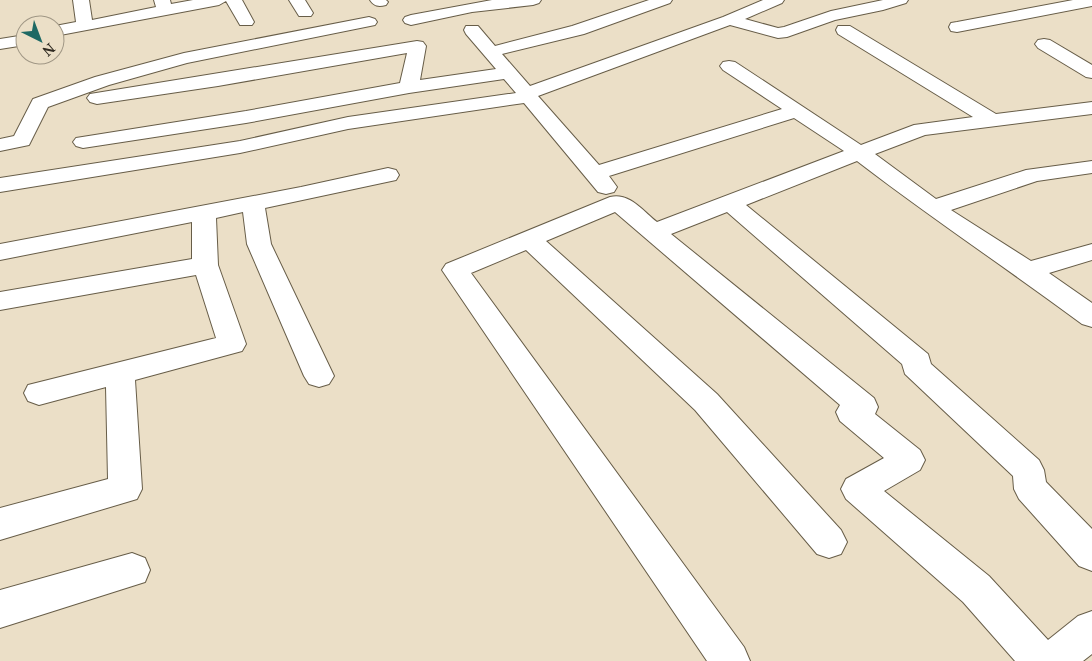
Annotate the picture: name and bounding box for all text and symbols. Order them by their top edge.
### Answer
north arrow [15,15,65,65]
text: N [39,39,59,61]

